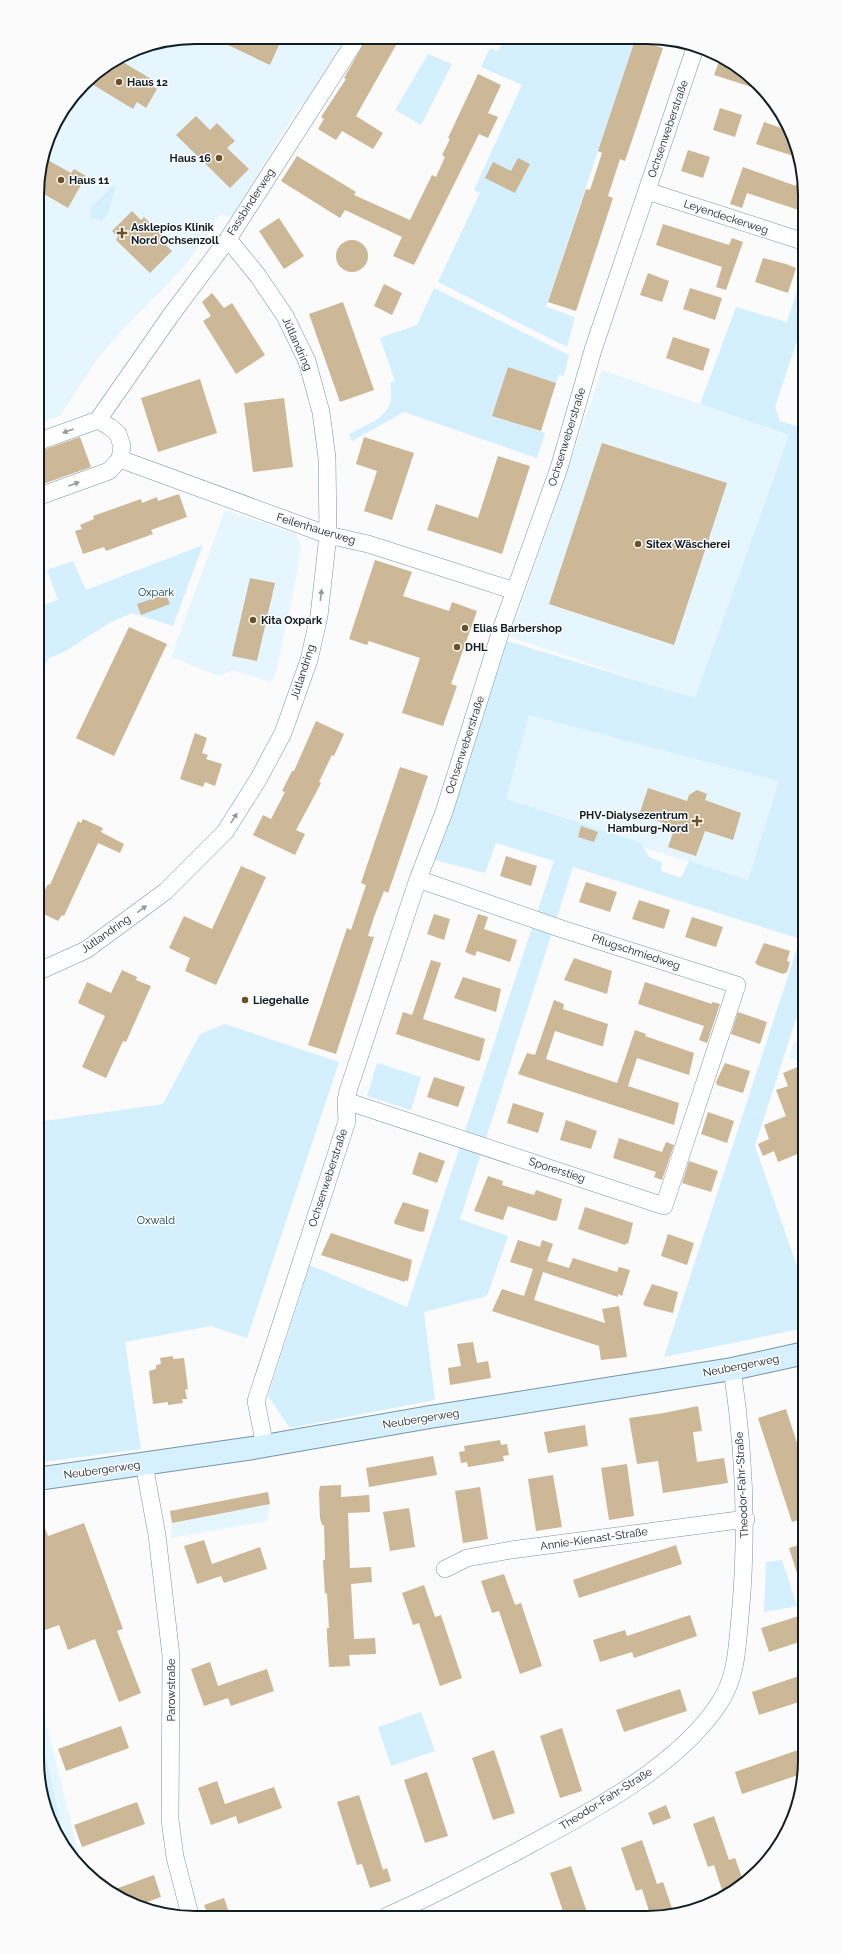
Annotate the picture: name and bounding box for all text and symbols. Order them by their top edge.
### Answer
place label: Haus 12 [127,76,168,89]
marker: Haus 12 [114,77,124,87]
street label: Ochsenweberstraße [645,78,691,180]
place label: Haus 16 [170,152,211,165]
marker: Haus 16 [214,153,224,163]
street label: Fassbinderweg [225,166,277,238]
place label: Haus 11 [69,174,110,187]
marker: Haus 11 [56,175,66,185]
street label: Leyendeckerweg [682,197,770,237]
place label: Asklepios Klinik Nord Ochsenzoll [131,221,219,247]
marker: Asklepios Klinik Nord Ochsenzoll [116,227,128,239]
street label: Jütlandring [279,315,315,373]
street label: Ochsenweberstraße [546,386,588,488]
one-way arrow [61,428,73,434]
one-way arrow [68,481,80,487]
street label: Feilenhauerweg [275,511,357,547]
place label: Sitex Wäscherei [646,538,730,551]
marker: Sitex Wäscherei [633,539,643,549]
park label: Oxpark [138,586,174,599]
one-way arrow [318,589,324,601]
place label: Kita Oxpark [261,614,323,627]
marker: Kita Oxpark [248,615,258,625]
place label: Elias Barbershop [473,622,562,635]
marker: Elias Barbershop [460,623,470,633]
place label: DHL [465,641,488,654]
marker: DHL [452,642,462,652]
street label: Jütlandring [288,643,318,701]
street label: Ochsenweberstraße [443,694,487,796]
place label: PHV-Dialysezentrum Hamburg-Nord [579,809,688,835]
one-way arrow [230,812,237,824]
marker: PHV-Dialysezentrum Hamburg-Nord [691,815,703,827]
one-way arrow [136,905,147,913]
street label: Jütlandring [79,912,133,956]
street label: Pflugschmiedweg [590,932,682,972]
place label: Liegehalle [253,994,309,1007]
marker: Liegehalle [240,995,250,1005]
street label: Ochsenweberstraße [306,1127,350,1229]
street label: Sporerstieg [527,1155,587,1185]
park label: Oxwald [137,1214,175,1227]
street label: Neubergerweg [702,1352,780,1380]
street label: Neubergerweg [382,1407,460,1431]
street label: Theodor-Fahr-Straße [733,1431,751,1539]
street label: Neubergerweg [63,1458,141,1482]
street label: Annie-Kienast-Straße [539,1525,649,1553]
street label: Parowstraße [165,1658,178,1721]
street label: Theodor-Fahr-Straße [557,1765,655,1833]

